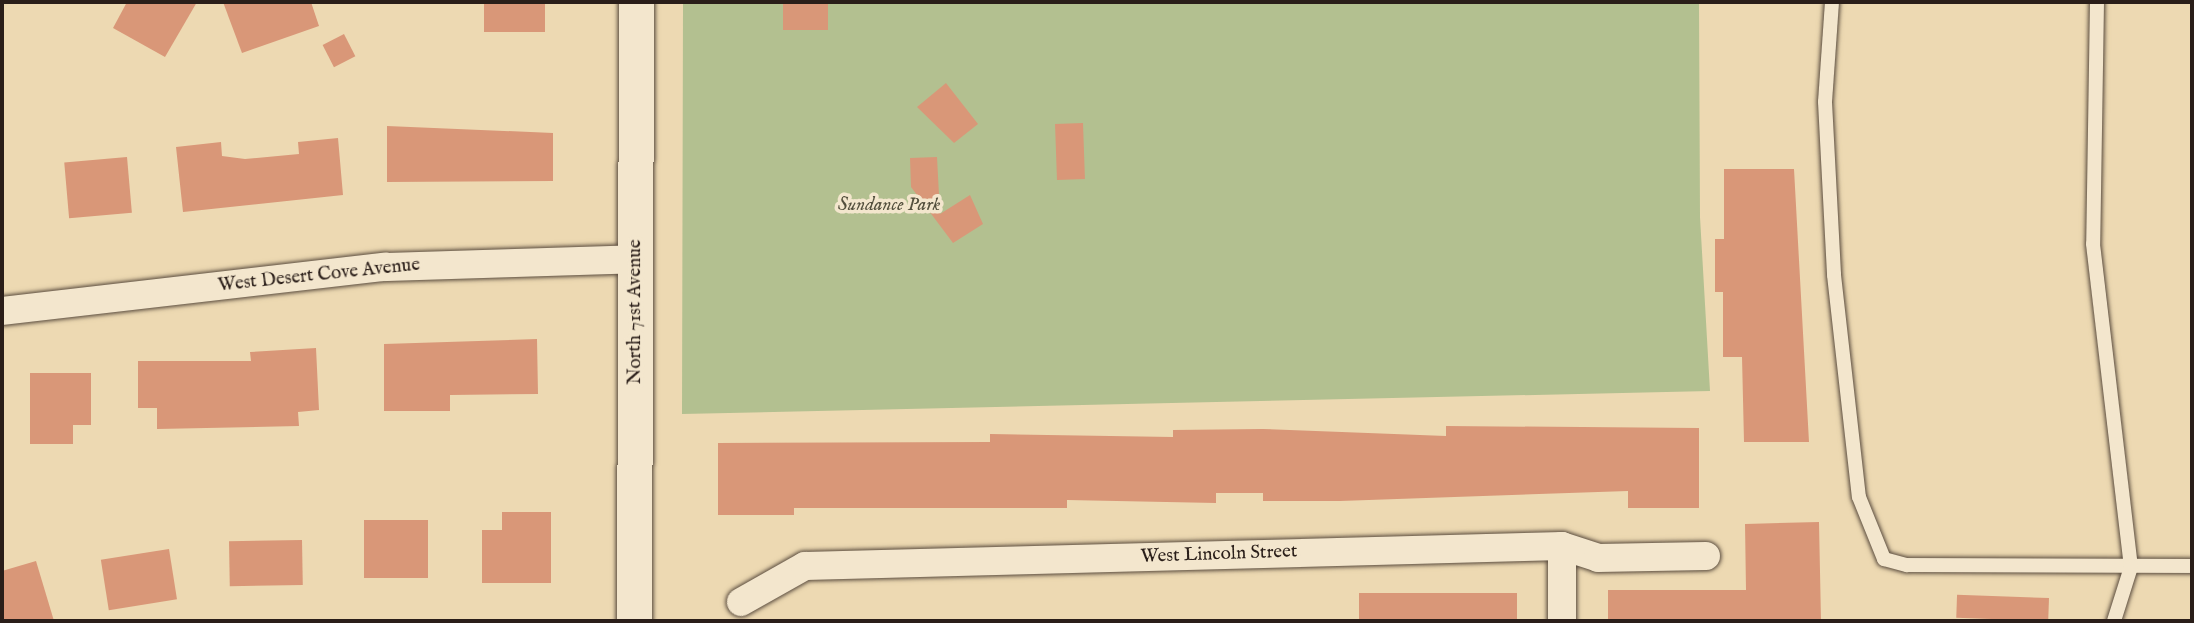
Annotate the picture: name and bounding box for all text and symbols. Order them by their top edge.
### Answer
park label: Sundance Park [838,195,940,217]
street label: North 71st Avenue [625,239,647,385]
street label: West Desert Cove Avenue [217,254,421,298]
street label: West Lincoln Street [1140,541,1298,569]

